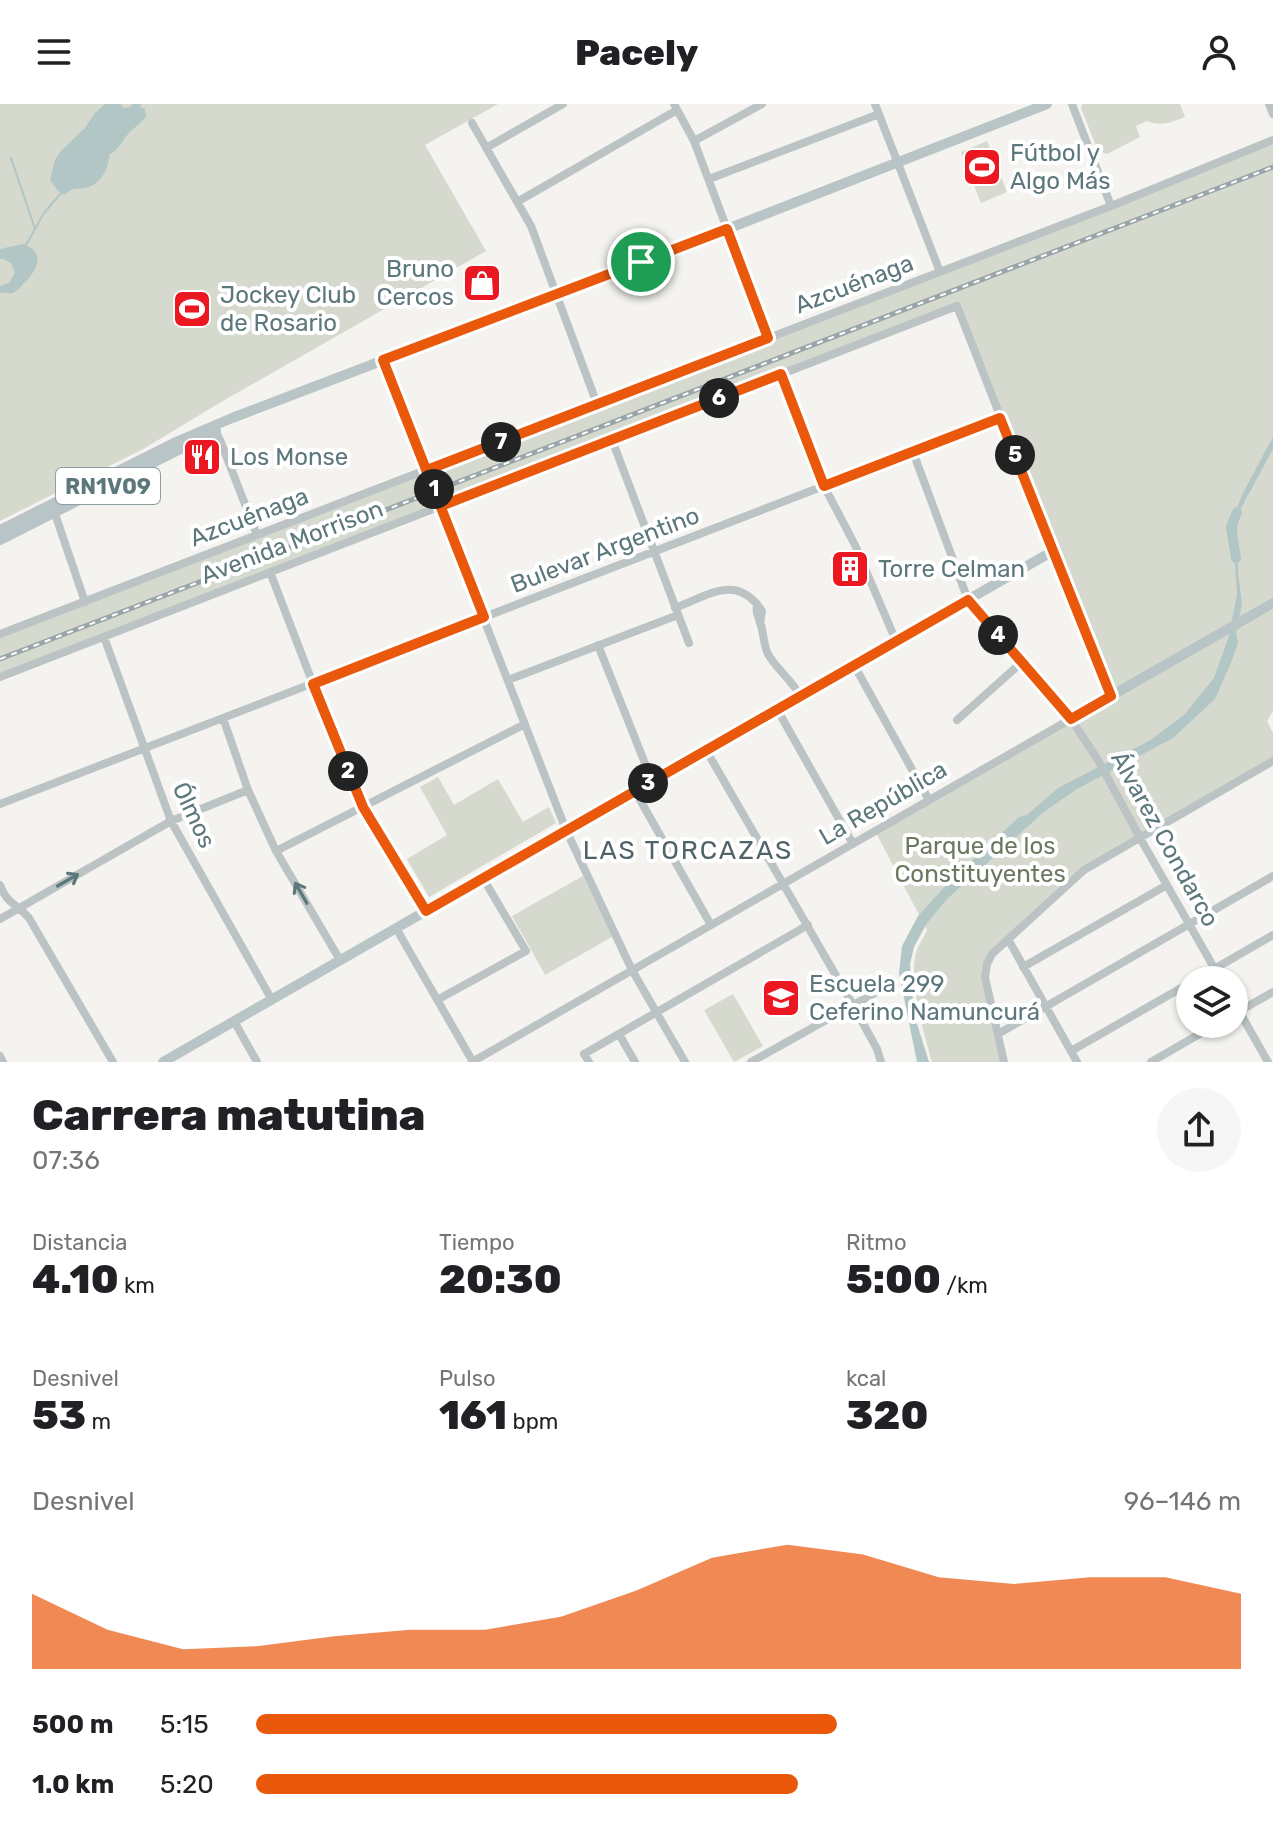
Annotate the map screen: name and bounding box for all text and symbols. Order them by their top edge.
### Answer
icon: menu [32,30,76,74]
icon: person [1197,30,1241,74]
text: Pacely [575,31,698,74]
place label: Fútbol y Algo Más [1010,139,1110,195]
sports icon: Fútbol y Algo Más [961,146,1003,188]
pin [607,228,675,296]
icon: arrive [619,240,663,284]
street label: Azcuénaga [791,249,917,319]
place label: Bruno Cercos [376,255,454,311]
shop icon: Bruno Cercos [461,262,503,304]
place label: Jockey Club de Rosario [220,281,356,337]
sports icon: Jockey Club de Rosario [171,288,213,330]
pin: 6 [699,378,739,418]
text: 6 [712,384,726,411]
pin: 7 [481,422,521,462]
text: 7 [495,428,507,455]
pin: 5 [995,435,1035,475]
restaurant icon: Los Monse [181,436,223,478]
text: 5 [1008,441,1022,468]
place label: Los Monse [230,443,348,471]
road number: RN1V09 [56,468,160,504]
pin: 1 [414,469,454,509]
text: 1 [429,475,439,502]
street label: Azcuénaga [186,482,312,552]
street label: Avenida Morrison [197,494,387,590]
street label: Bulevar Argentino [507,501,703,599]
building icon: Torre Celman [829,548,871,590]
place label: Torre Celman [878,555,1025,583]
pin: 4 [978,615,1018,655]
text: 4 [990,621,1006,648]
street label: Álvarez Condarco [1105,746,1225,932]
pin: 2 [328,751,368,791]
street label: La República [814,755,952,851]
text: 2 [341,757,355,784]
pin: 3 [628,763,668,803]
text: 3 [641,769,655,796]
street label: Ólmos [167,778,221,852]
park label: Parque de los Constituyentes [894,832,1066,888]
district label: LAS TORCAZAS [583,835,793,866]
one-way arrow [56,872,79,888]
one-way arrow [293,882,309,905]
map controls [1176,966,1248,1038]
button: layers [1176,966,1248,1038]
place label: Escuela 299 Ceferino Namuncurá [809,970,1040,1026]
school or university icon: Escuela 299 Ceferino Namuncurá [760,977,802,1019]
button: share [1157,1088,1241,1172]
text: Carrera matutina [32,1089,425,1141]
text: 07:36 [32,1145,100,1176]
text: Distancia [32,1229,127,1256]
text: Tiempo [439,1229,515,1256]
text: Ritmo [846,1229,907,1256]
text: 4.10 [32,1256,119,1303]
text: 20:30 [439,1256,562,1303]
text: 5:00 [846,1256,941,1303]
text: km [119,1272,155,1299]
text: /km [941,1272,988,1299]
text: Desnivel [32,1365,119,1392]
text: Pulso [439,1365,496,1392]
text: kcal [846,1365,886,1392]
text: 53 [32,1392,86,1439]
text: 161 [439,1392,507,1439]
text: 320 [846,1392,928,1439]
text: m [86,1408,111,1435]
text: bpm [507,1408,558,1435]
text: Desnivel [32,1486,135,1517]
text: 96–146 m [1124,1486,1241,1517]
text: 500 m [32,1709,114,1740]
text: 5:15 [160,1709,209,1740]
text: 1.0 km [32,1769,114,1800]
text: 5:20 [160,1769,214,1800]

